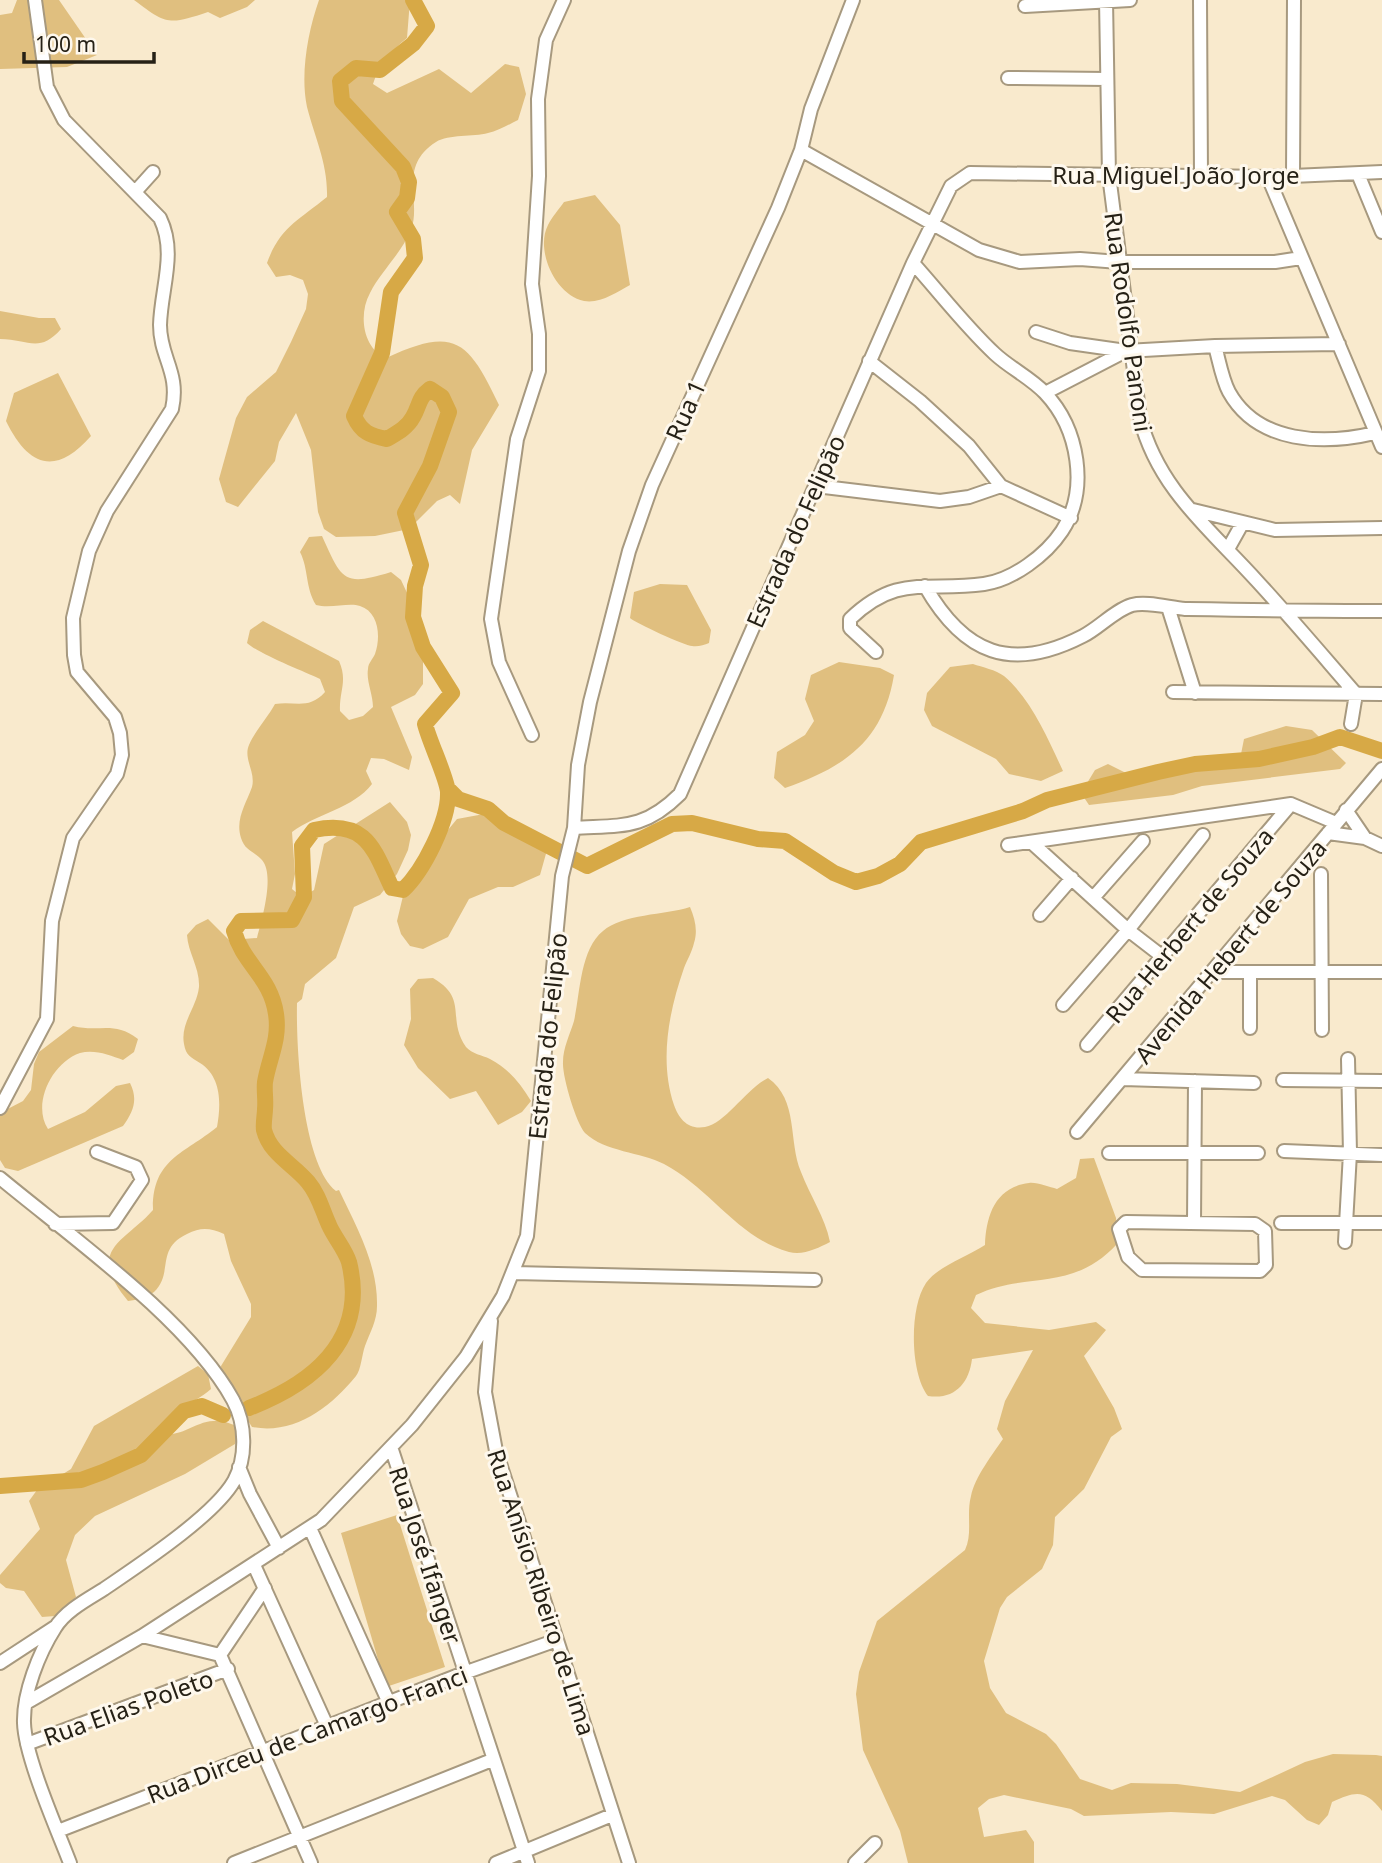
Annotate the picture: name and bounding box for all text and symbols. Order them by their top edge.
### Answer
scale bar [24,21,154,65]
text: 100 m [35,30,96,58]
street label: Rua Miguel João Jorge [1052,158,1300,191]
street label: Rua Rodolfo Panoni [1097,210,1161,434]
street label: Rua 1 [657,374,713,446]
street label: Estrada do Felipão [738,430,852,632]
street label: Rua Herbert de Souza [1097,820,1281,1030]
street label: Avenida Hebert de Souza [1126,832,1334,1070]
street label: Estrada do Felipão [520,931,574,1141]
street label: Rua Anísio Ribeiro de Lima [480,1445,604,1739]
street label: Rua José Ifanger [382,1462,470,1648]
street label: Rua Dirceu de Camargo Franci [142,1658,472,1810]
street label: Rua Elias Poleto [39,1661,217,1753]

